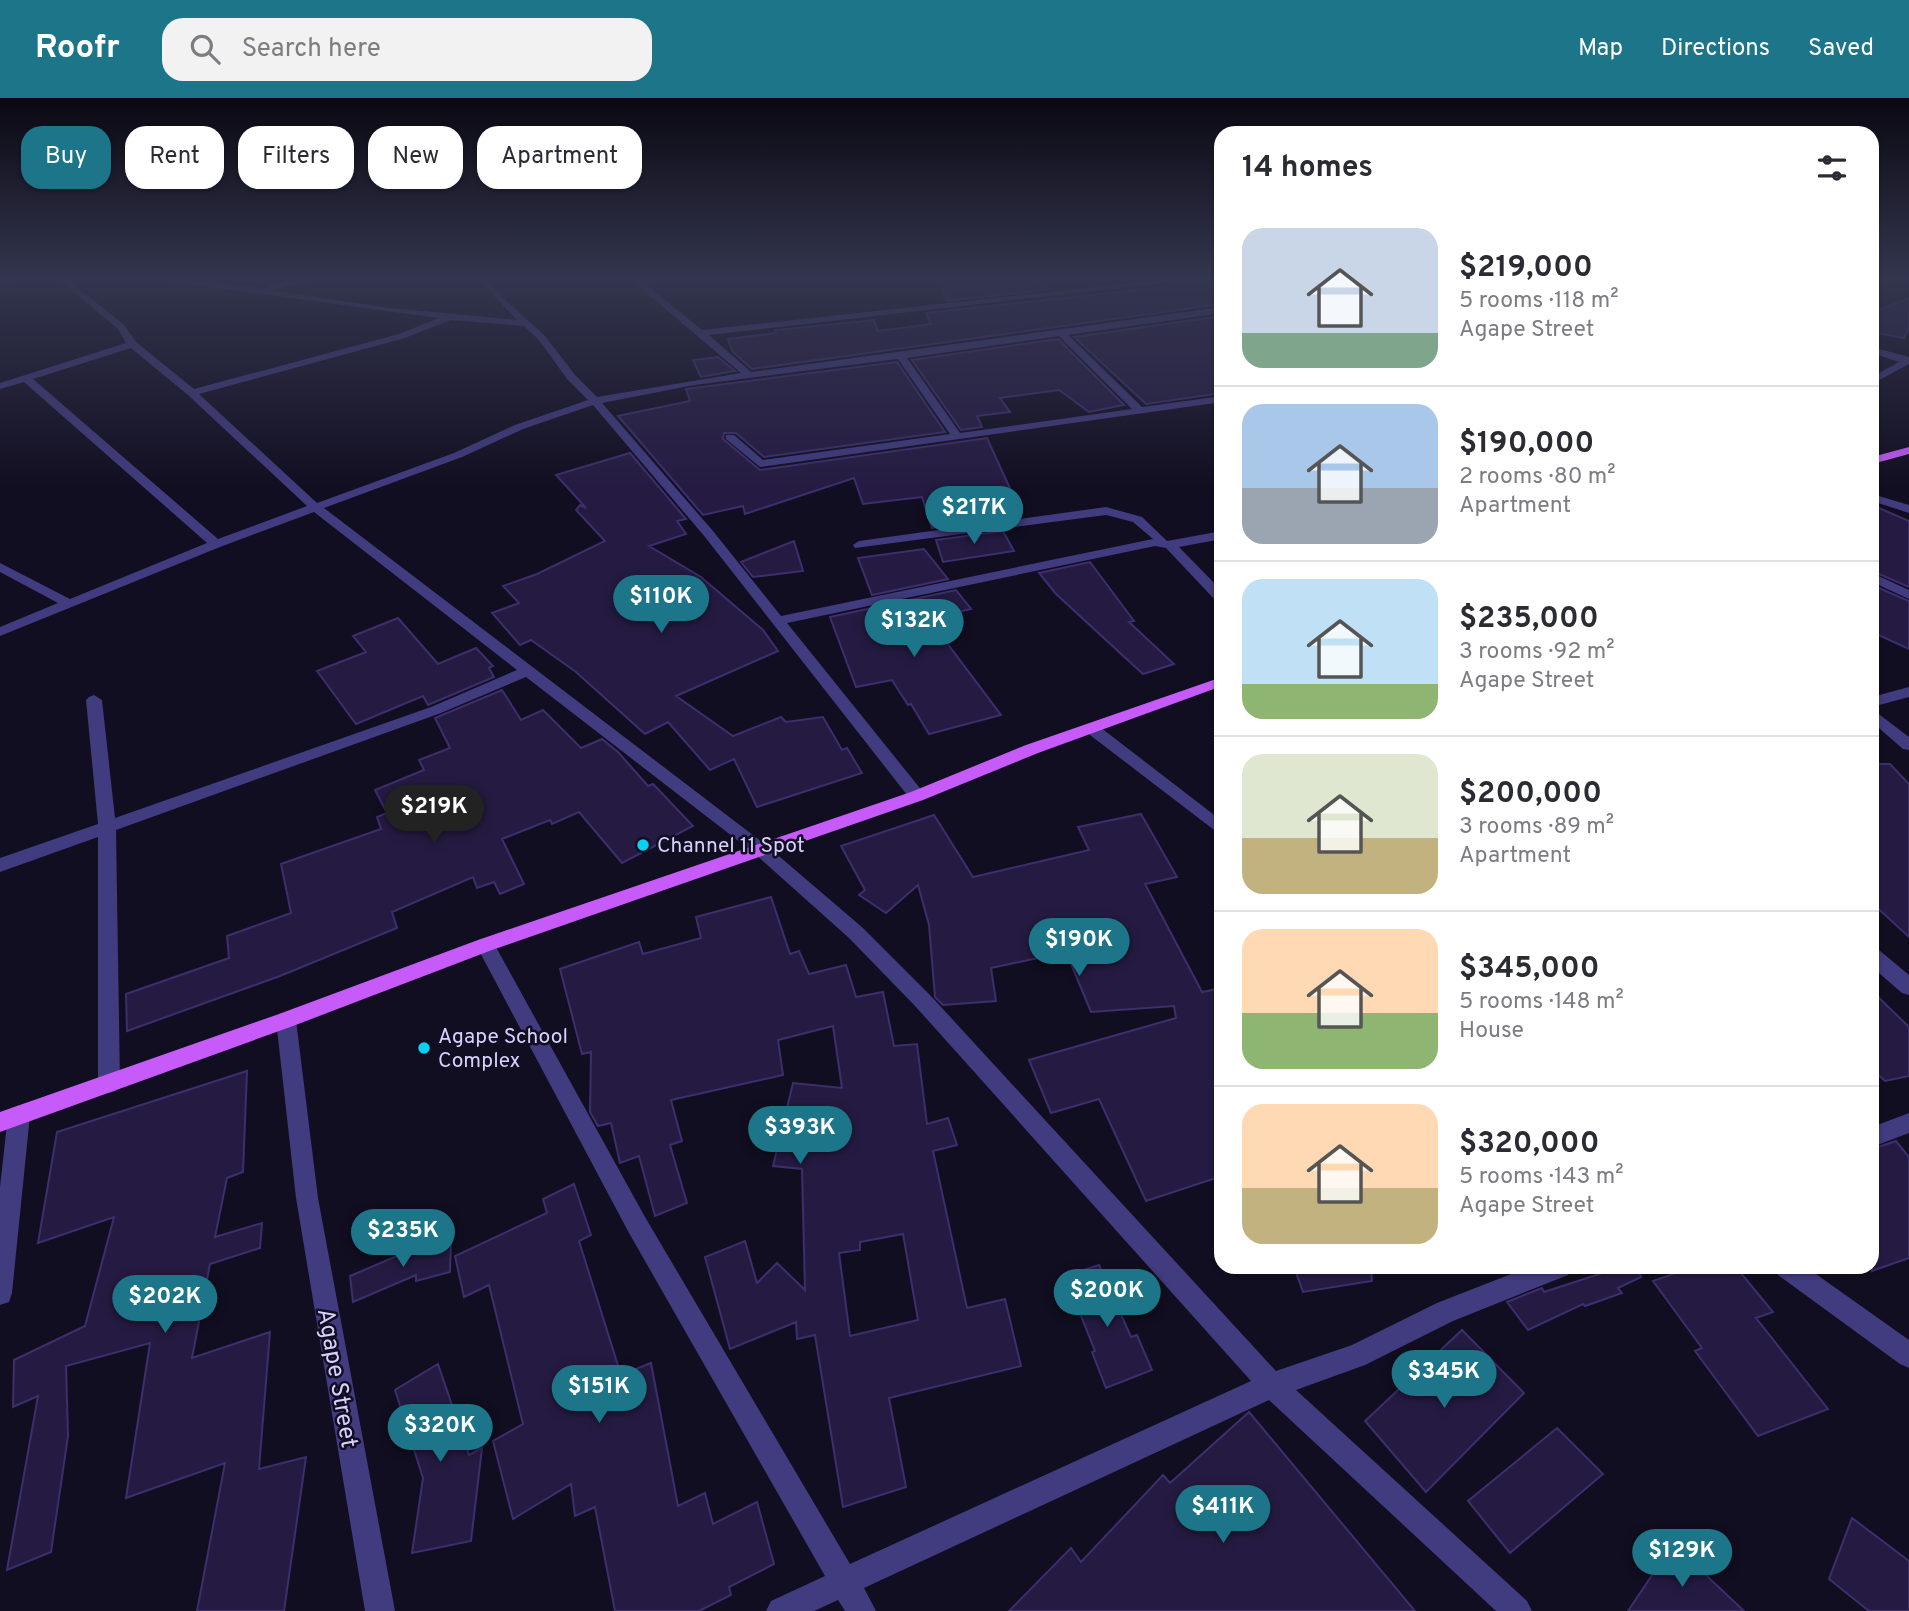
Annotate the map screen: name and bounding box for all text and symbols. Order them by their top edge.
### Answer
search box [162,18,652,81]
text: Roofr [35,28,120,70]
icon: search [186,30,224,68]
text: Search here [242,33,381,66]
text: Map [1578,34,1623,64]
text: Directions [1661,34,1770,64]
text: Saved [1808,34,1874,64]
chip: Buy [21,126,111,189]
chip: Rent [125,126,224,189]
chip: Filters [238,126,354,189]
chip: New [368,126,463,189]
chip: Apartment [477,126,642,189]
icon: filters [1813,149,1851,187]
text: 14 homes [1242,150,1373,187]
text: $219,000 [1459,250,1593,287]
icon: home [1298,256,1382,340]
text: 5 rooms · 118 m² [1459,287,1618,316]
text: Agape Street [1459,316,1594,345]
text: $190,000 [1459,426,1594,463]
icon: home [1298,432,1382,516]
text: 2 rooms · 80 m² [1459,463,1616,492]
pin: $217K [925,486,1023,546]
text: Apartment [1459,492,1571,521]
text: $217K [941,494,1007,523]
pin: $110K [612,575,710,635]
text: $110K [629,583,693,612]
pin: $132K [865,600,963,659]
text: $235,000 [1459,601,1599,638]
text: $132K [881,607,947,636]
icon: home [1298,607,1382,691]
text: 3 rooms · 92 m² [1459,638,1615,667]
text: Agape Street [1459,667,1594,696]
text: $200,000 [1459,776,1602,813]
icon: home [1298,782,1382,866]
pin: $219K [385,786,483,845]
text: $219K [400,793,468,822]
text: 3 rooms · 89 m² [1459,813,1614,842]
place label: Channel 11 Spot [657,833,805,860]
marker: Channel 11 Spot [635,837,651,853]
text: Apartment [1459,842,1571,871]
pin: $190K [1030,918,1128,978]
text: $190K [1045,926,1113,955]
text: $345,000 [1459,951,1600,988]
icon: home [1298,957,1382,1041]
text: 5 rooms · 148 m² [1459,988,1624,1017]
text: House [1459,1017,1524,1046]
place label: Agape School Complex [438,1024,568,1075]
marker: Agape School Complex [416,1040,432,1056]
pin: $393K [751,1107,849,1166]
text: $393K [764,1114,836,1143]
text: $320,000 [1459,1126,1599,1163]
icon: home [1298,1132,1382,1216]
text: 5 rooms · 143 m² [1459,1163,1624,1192]
text: Agape Street [1459,1192,1594,1221]
pin: $235K [354,1210,452,1269]
text: $235K [367,1217,439,1246]
pin: $200K [1058,1270,1156,1329]
pin: $202K [116,1276,214,1335]
text: $200K [1070,1277,1144,1306]
text: $202K [128,1283,202,1312]
street label: Agape Street [309,1306,363,1451]
pin: $345K [1395,1350,1493,1410]
text: $345K [1408,1358,1480,1387]
pin: $151K [550,1366,648,1425]
text: $151K [568,1373,630,1402]
pin: $320K [391,1404,489,1464]
text: $320K [404,1412,476,1441]
pin: $411K [1174,1486,1272,1545]
text: $411K [1191,1493,1255,1522]
pin: $129K [1633,1530,1731,1589]
text: $129K [1648,1537,1716,1566]

